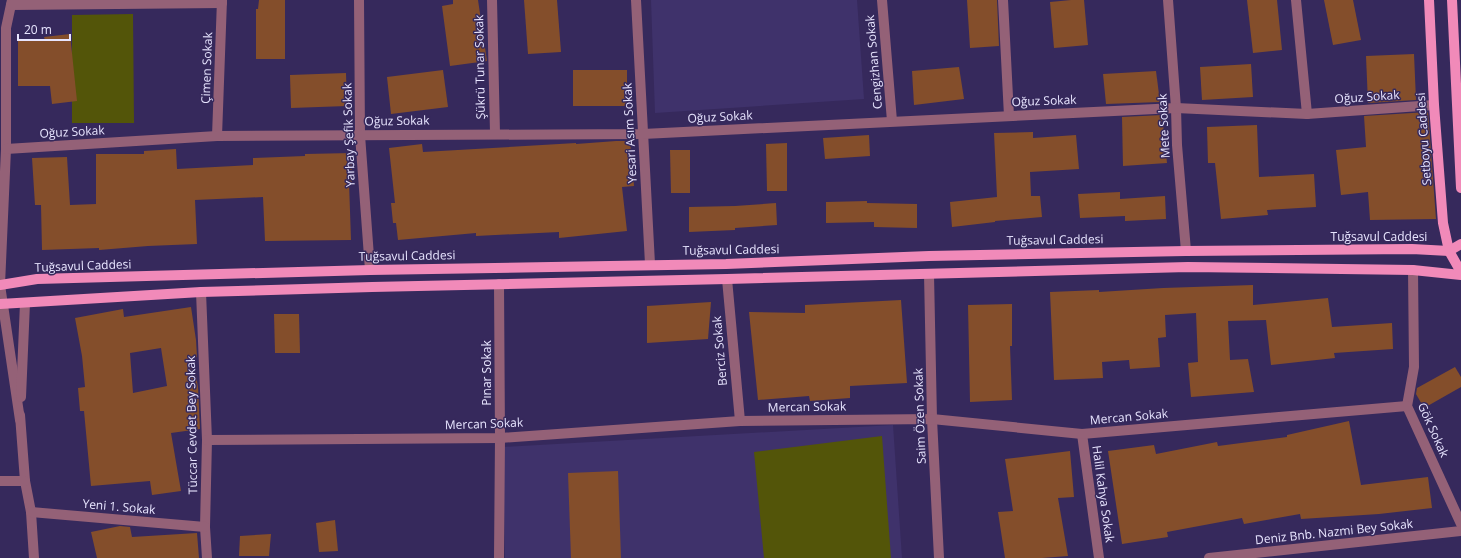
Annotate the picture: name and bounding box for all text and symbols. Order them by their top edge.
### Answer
street label: Şükrü Tunar Sokak [470,14,489,120]
street label: Cengizhan Sokak [861,14,886,110]
scale bar [18,16,70,42]
text: 20 m [24,21,52,38]
street label: Çimen Sokak [197,31,216,104]
street label: Yarbay Şefik Sokak [338,82,359,187]
street label: Yesari Asım Sokak [618,82,641,184]
street label: Oğuz Sokak [1334,86,1401,107]
street label: Oğuz Sokak [1011,91,1077,110]
street label: Setboyu Caddesi [1412,92,1435,186]
street label: Mete Sokak [1153,93,1174,159]
street label: Oğuz Sokak [687,106,754,127]
street label: Oğuz Sokak [364,111,430,130]
street label: Oğuz Sokak [39,121,106,142]
street label: Tuğsavul Caddesi [1331,228,1427,245]
street label: Tuğsavul Caddesi [1006,230,1104,249]
street label: Tuğsavul Caddesi [682,240,780,259]
street label: Tuğsavul Caddesi [358,246,456,265]
street label: Tuğsavul Caddesi [34,255,132,276]
street label: Berciz Sokak [708,315,731,387]
street label: Pınar Sokak [478,340,495,406]
street label: Tüccar Cevdet Bey Sokak [182,355,201,494]
street label: Saim Özen Sokak [909,367,930,464]
street label: Mercan Sokak [768,397,847,416]
street label: Gök Sokak [1414,400,1453,461]
street label: Mercan Sokak [1089,405,1169,428]
street label: Mercan Sokak [445,414,524,433]
street label: Halil Kahya Sokak [1088,444,1119,544]
street label: Yeni 1. Sokak [82,495,157,518]
street label: Deniz Bnb. Nazmi Bey Sokak [1254,515,1414,548]

